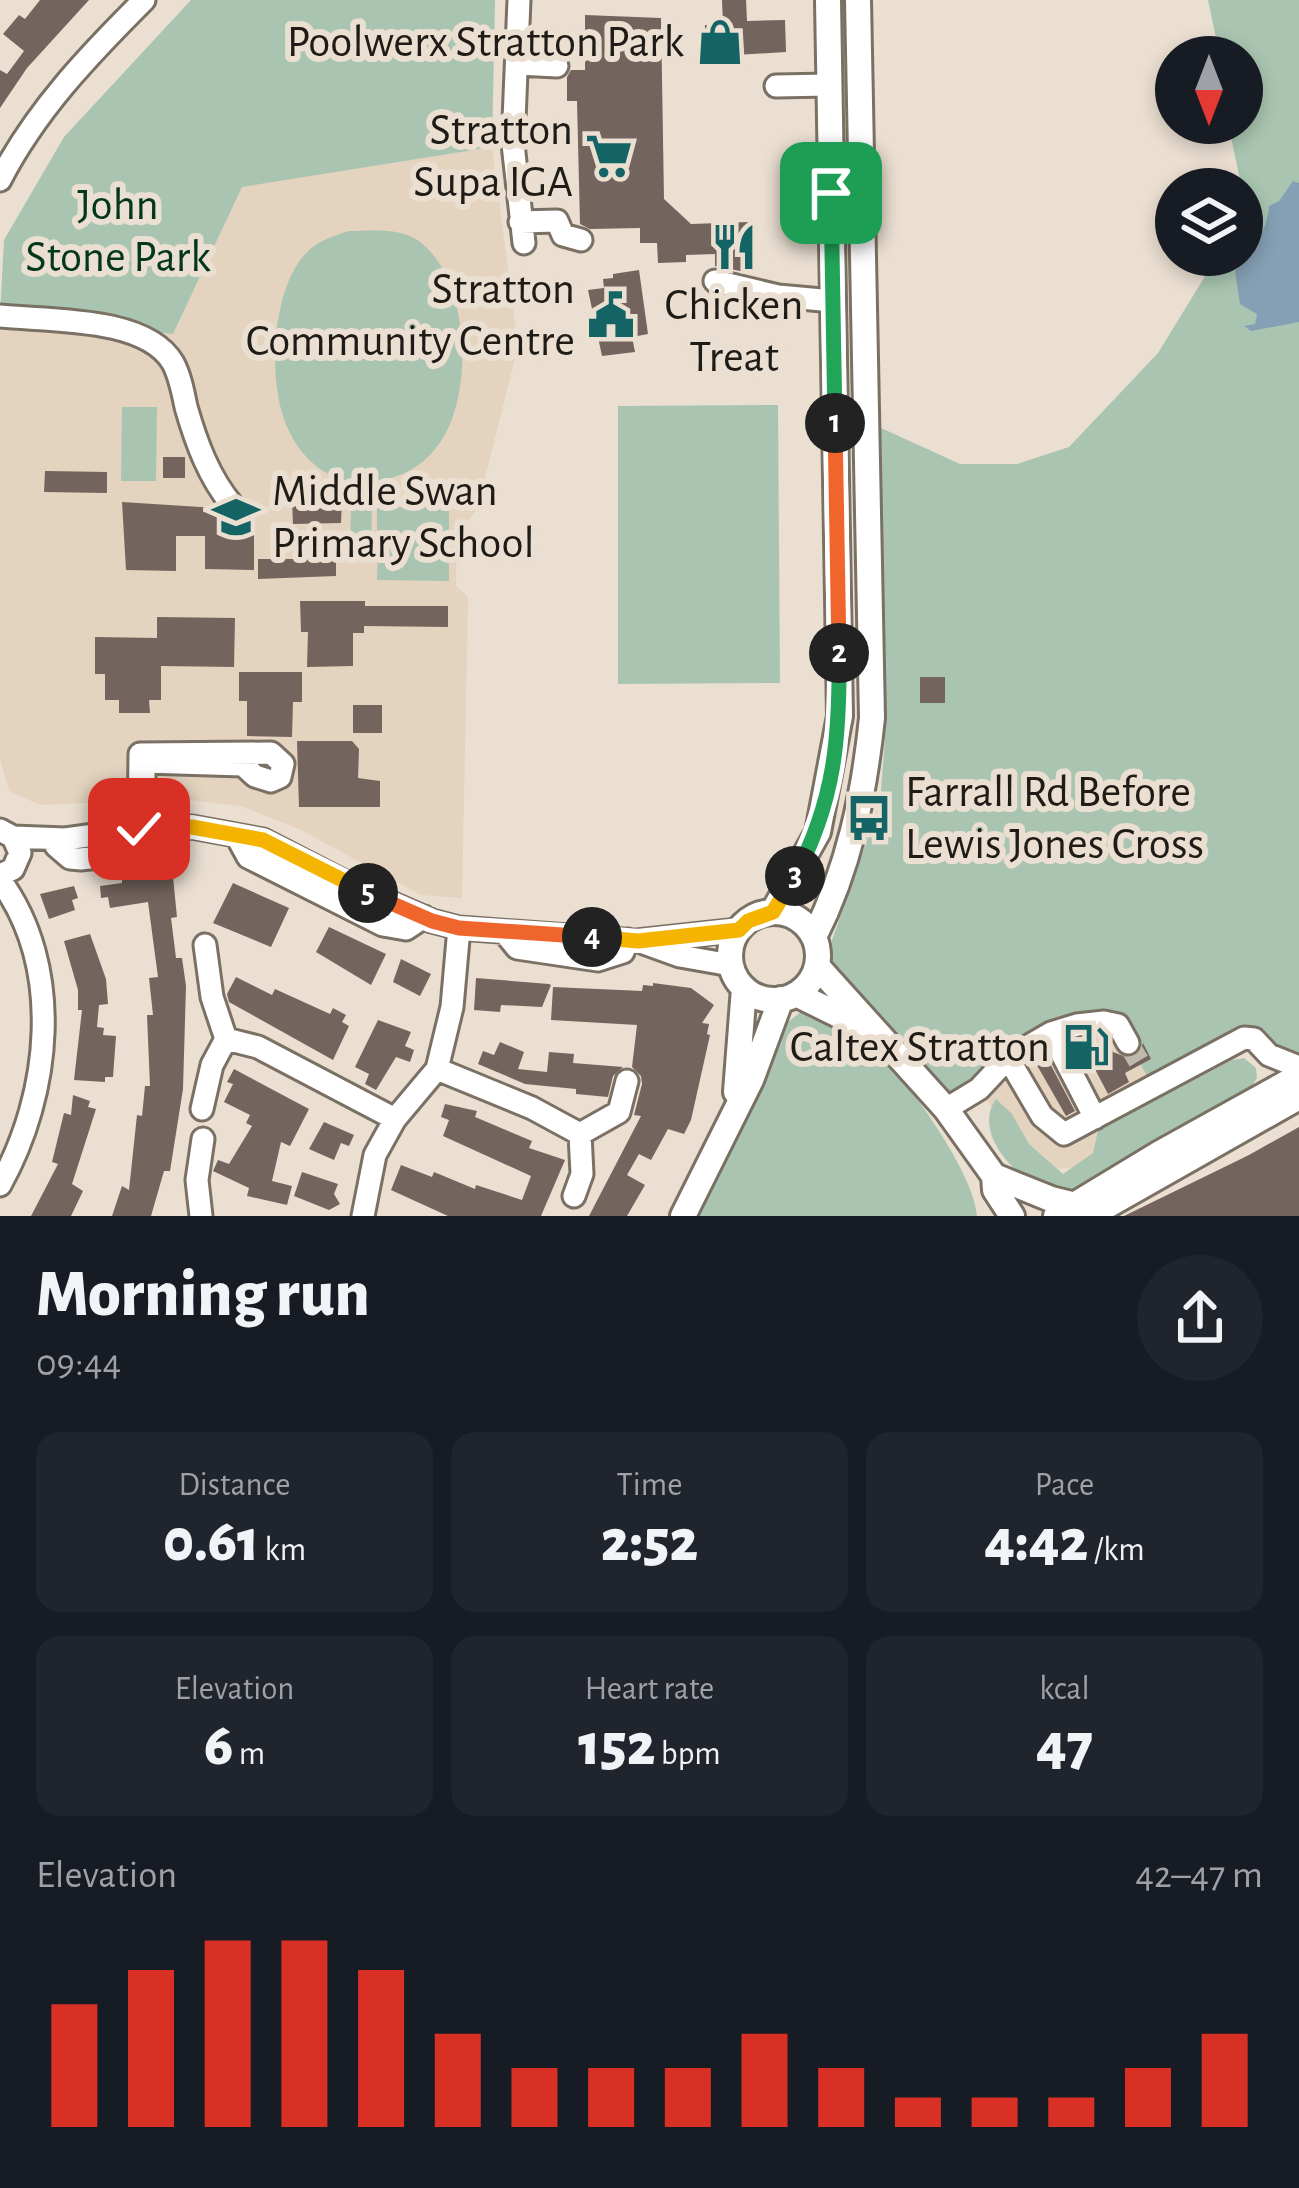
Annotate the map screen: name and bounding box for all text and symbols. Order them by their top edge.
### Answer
shop icon: Poolwerx Stratton Park [695,17,745,67]
place label: Poolwerx Stratton Park [287,20,684,65]
north arrow [1155,36,1263,144]
map controls [1155,36,1263,276]
place label: Stratton Supa IGA [413,108,573,205]
supermarket icon: Stratton Supa IGA [584,131,634,181]
pin [780,142,882,244]
icon: arrive [798,160,864,226]
button: layers [1155,168,1263,276]
park label: John Stone Park [25,183,211,280]
restaurant icon: Chicken Treat [709,222,759,272]
place label: Stratton Community Centre [246,267,575,364]
place label: Chicken Treat [665,283,803,380]
public building icon: Stratton Community Centre [586,290,636,340]
pin: 1 [805,393,865,453]
text: 1 [829,406,841,439]
place label: Middle Swan Primary School [272,469,535,566]
school or university icon: Middle Swan Primary School [211,492,261,542]
pin: 2 [809,623,869,683]
text: 2 [831,636,847,669]
place label: Farrall Rd Before Lewis Jones Cross [905,770,1204,867]
pin [88,778,190,880]
bus stop icon: Farrall Rd Before Lewis Jones Cross [844,793,894,843]
icon: check [106,796,172,862]
pin: 3 [765,846,825,906]
text: 3 [788,859,802,892]
pin: 5 [338,863,398,923]
text: 5 [361,876,375,909]
pin: 4 [562,907,622,967]
text: 4 [584,920,600,953]
fuel station icon: Caltex Stratton [1061,1022,1111,1072]
place label: Caltex Stratton [790,1025,1050,1070]
button: share [1137,1255,1263,1381]
text: Morning run [36,1262,370,1328]
text: 09:44 [36,1344,121,1383]
text: Distance [179,1469,290,1502]
text: Time [617,1469,682,1502]
text: Pace [1035,1469,1094,1502]
text: 0.61 [163,1512,259,1572]
text: 2:52 [601,1512,698,1572]
text: 4:42 [984,1512,1088,1572]
text: km [259,1534,306,1567]
text: /km [1088,1534,1145,1567]
text: Elevation [175,1673,294,1706]
text: Heart rate [585,1673,714,1706]
text: kcal [1039,1673,1090,1706]
text: 6 [204,1716,233,1776]
text: 152 [578,1716,655,1776]
text: 47 [1036,1716,1093,1776]
text: m [233,1738,265,1771]
text: bpm [655,1738,721,1771]
text: Elevation [36,1856,177,1895]
text: 42–47 m [1135,1856,1263,1895]

